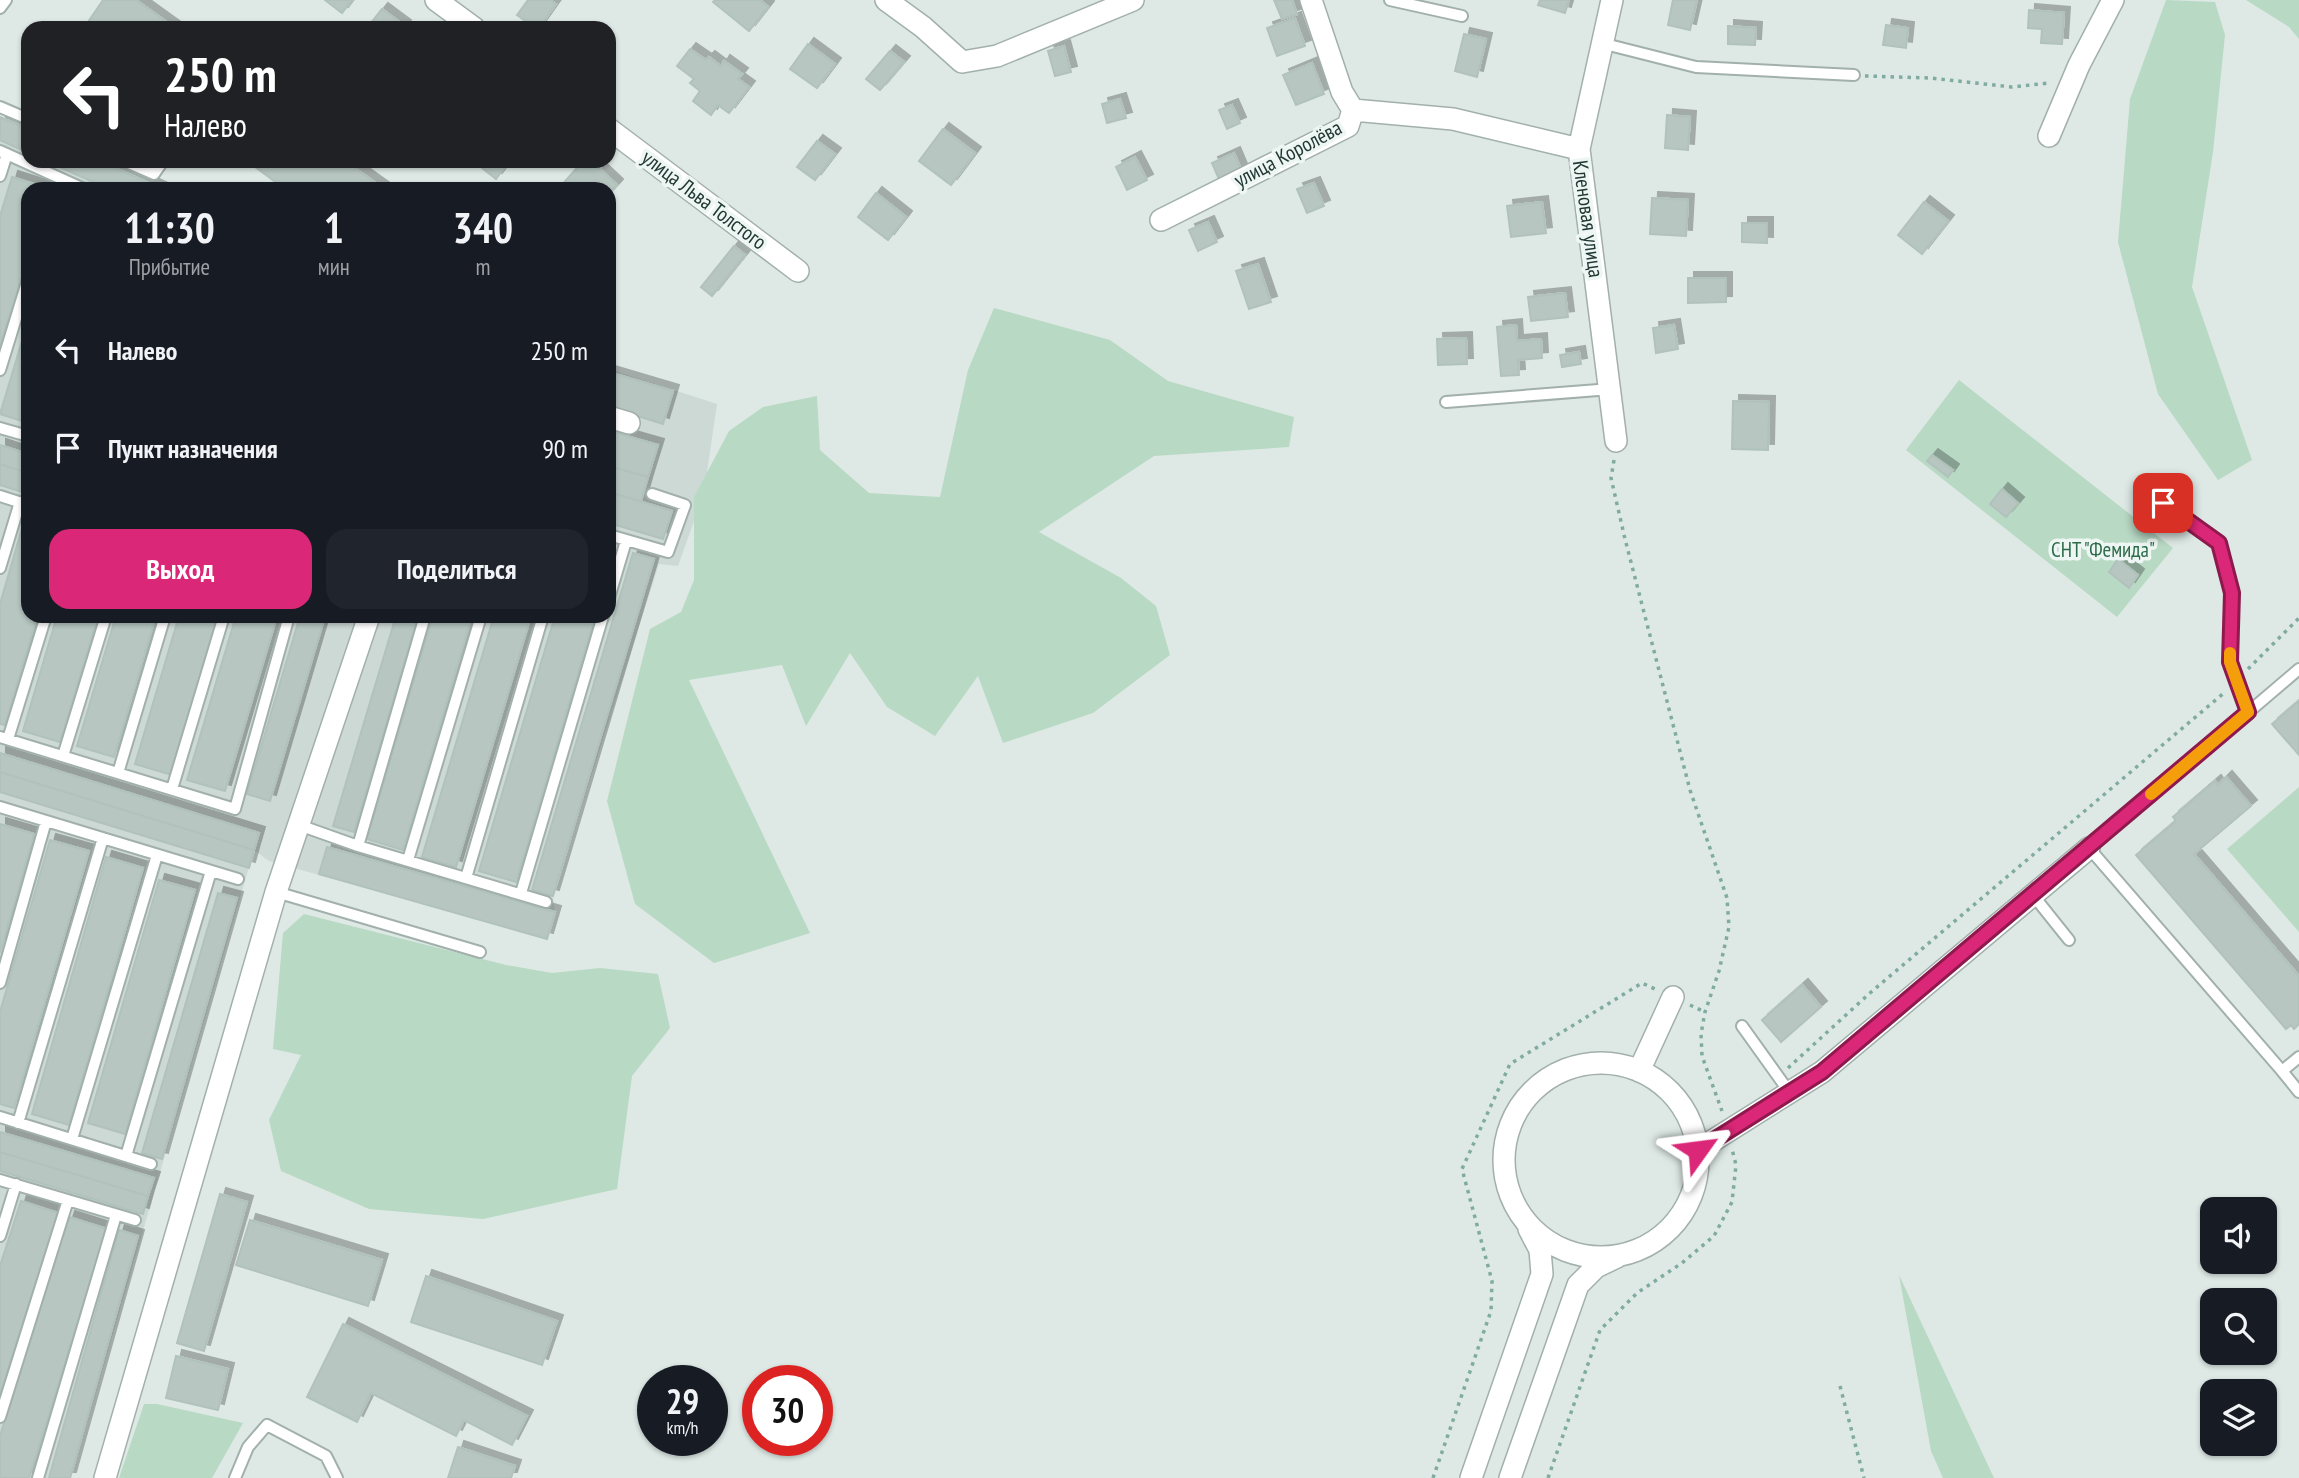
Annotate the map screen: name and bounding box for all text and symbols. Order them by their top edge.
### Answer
text: 250 m [164,42,277,106]
icon: left [49,49,140,140]
text: Налево [164,104,247,146]
street label: улица Королёва [1229,114,1346,193]
street label: улица Льва Толстого [637,144,772,255]
street label: Кленовая улица [1567,159,1610,279]
text: 11:30 [124,200,215,255]
text: 1 [324,200,344,255]
text: 340 [453,200,513,255]
text: Прибытие [129,252,210,281]
text: мин [318,252,350,281]
text: m [475,252,490,281]
icon: left [49,331,87,369]
text: Налево [108,334,177,367]
text: 250 m [530,334,588,367]
icon: arrive [49,429,87,467]
text: Пункт назначения [108,432,278,465]
text: 90 m [542,432,588,465]
pin [2133,473,2193,533]
icon: arrive [2144,484,2182,522]
button: Выход [49,529,312,609]
button: Поделиться [326,529,588,609]
park label: СНТ "Фемида" [2051,536,2155,563]
position arrow [1661,1113,1735,1187]
map controls [2200,1197,2277,1456]
button: sound [2200,1197,2277,1274]
button: search [2200,1288,2277,1365]
speed limit sign: 30 [742,1365,833,1456]
text: 29 [666,1378,699,1424]
button: layers [2200,1379,2277,1456]
text: km/h [667,1416,698,1439]

